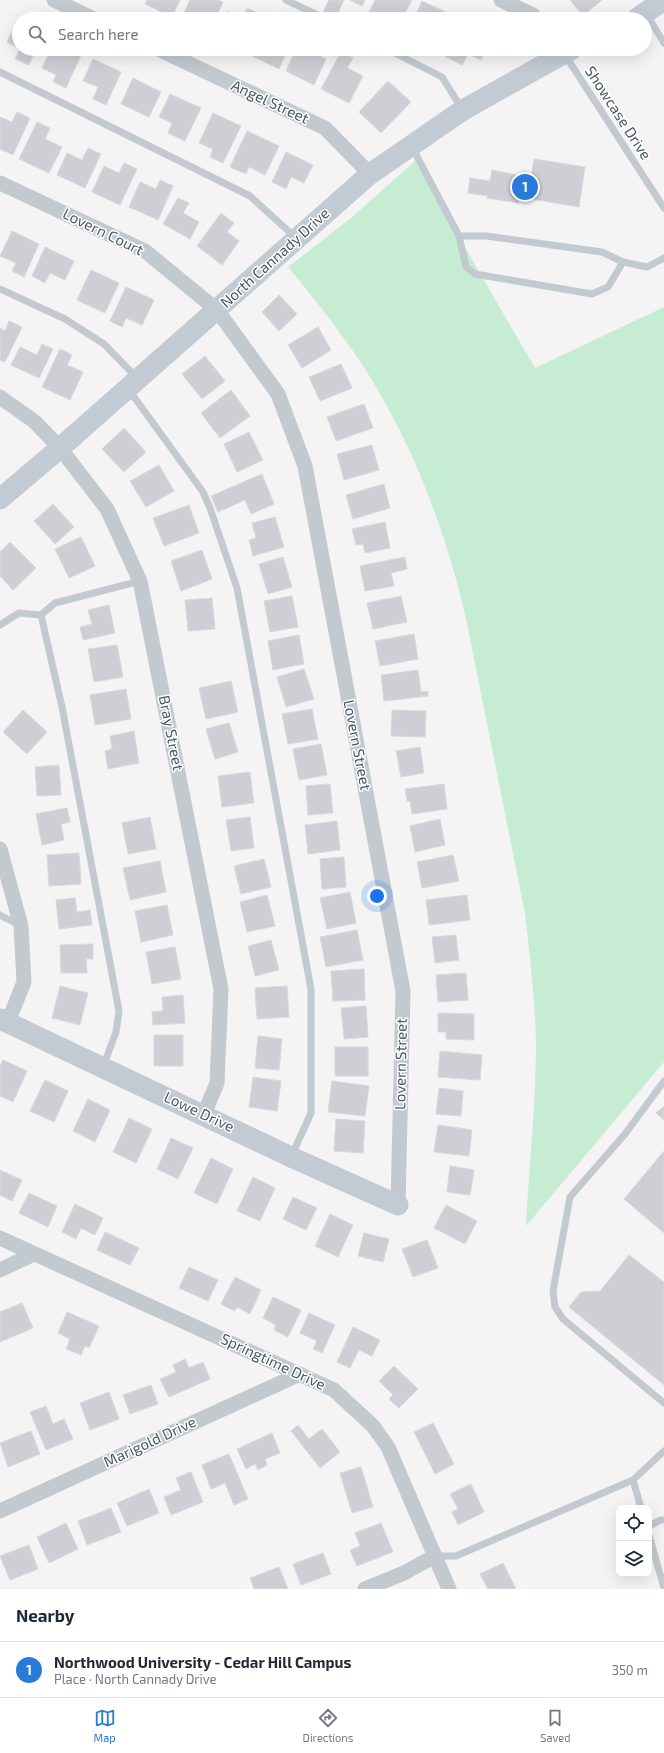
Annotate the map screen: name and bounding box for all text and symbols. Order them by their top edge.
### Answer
search box [12,12,652,56]
icon: search [26,23,48,45]
text: Search here [58,25,139,43]
street label: Showcase Drive [582,62,656,163]
street label: Angel Street [229,75,312,127]
pin: 1 [512,172,538,202]
street label: Lovern Court [60,204,147,258]
street label: North Cannady Drive [216,204,333,311]
street label: Bray Street [156,694,188,772]
street label: Lovern Street [340,698,376,792]
your location [367,886,387,906]
street label: Lovern Street [390,1018,410,1110]
street label: Lowe Drive [161,1087,237,1135]
street label: Springtime Drive [218,1329,329,1393]
street label: Marigold Drive [100,1412,199,1470]
map controls [616,1505,652,1577]
button: locate [616,1505,652,1541]
button: layers [616,1541,652,1577]
text: Nearby [16,1605,74,1625]
text: Northwood University - Cedar Hill Campus [54,1653,351,1671]
text: 1 [26,1662,32,1678]
text: 350 m [612,1662,648,1678]
text: Place · North Cannady Drive [54,1671,217,1687]
tab: Map [94,1707,116,1744]
tab: Directions [303,1707,353,1744]
tab: Saved [540,1707,571,1744]

